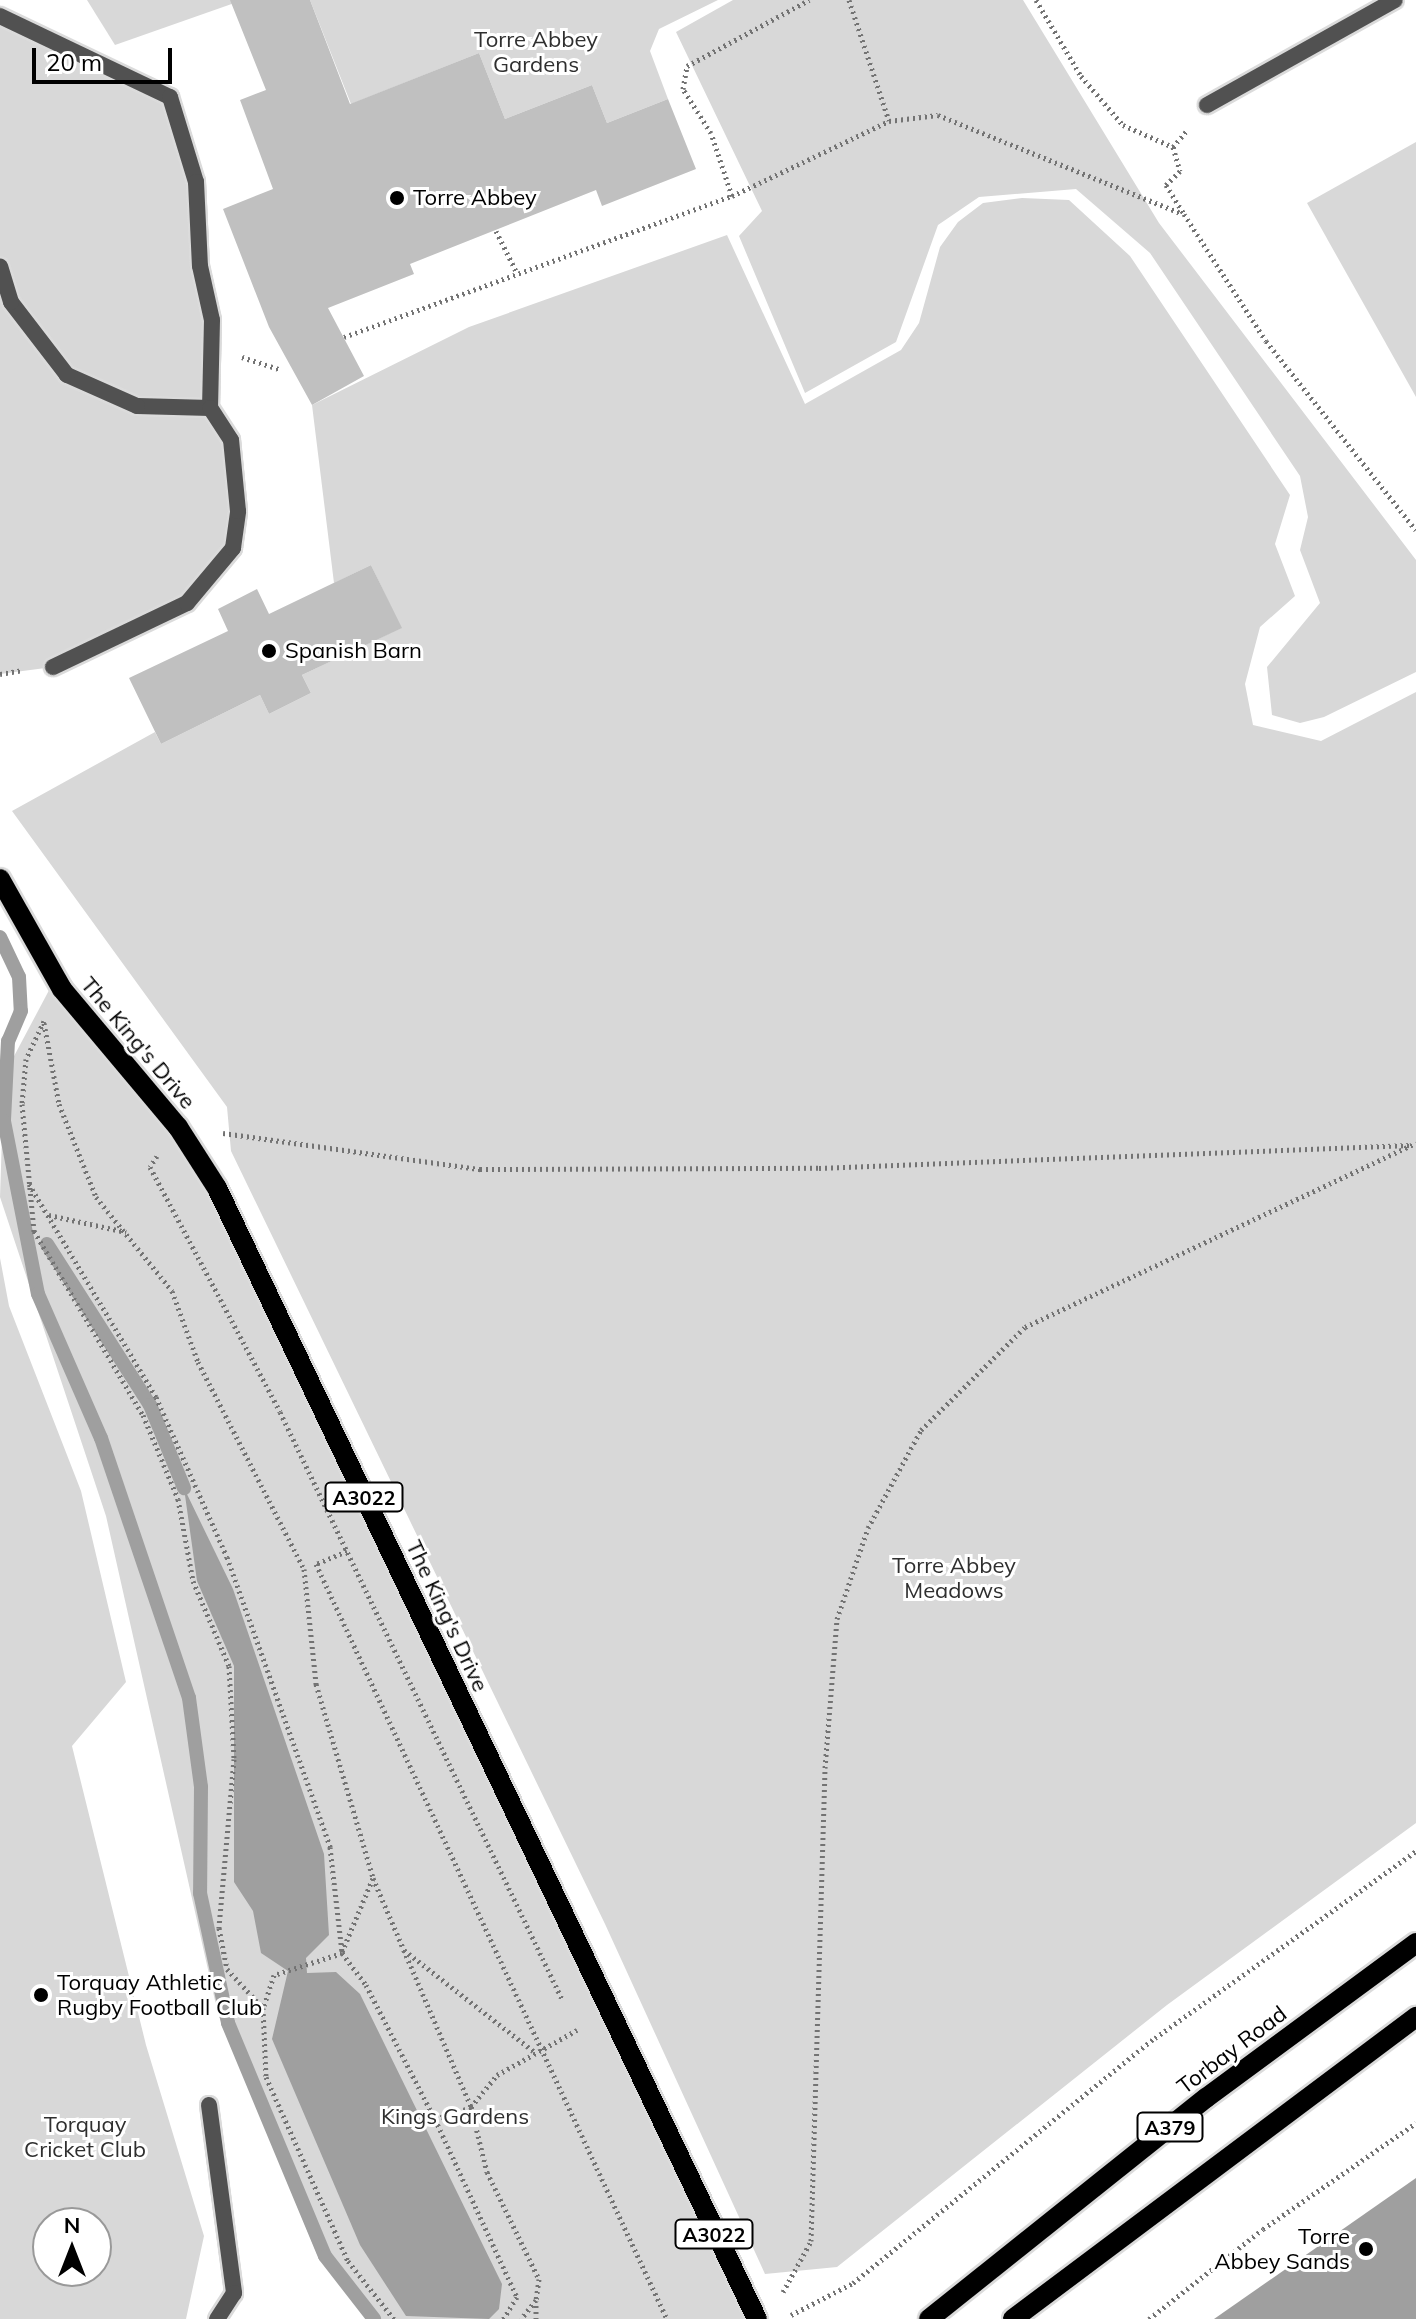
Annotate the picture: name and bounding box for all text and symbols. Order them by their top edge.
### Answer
park label: Torre Abbey Gardens [474,26,598,78]
scale bar [36,32,176,82]
text: 20 m [46,47,102,77]
place label: Torre Abbey [413,185,537,211]
marker: Torre Abbey [388,189,406,207]
place label: Spanish Barn [285,638,422,664]
marker: Spanish Barn [260,642,278,660]
street label: The King's Drive [75,972,201,1114]
road number: A3022 [324,1481,404,1513]
street label: The King's Drive [400,1536,494,1696]
park label: Torre Abbey Meadows [892,1552,1016,1604]
place label: Torquay Athletic Rugby Football Club [57,1969,262,2020]
marker: Torquay Athletic Rugby Football Club [32,1986,50,2004]
street label: Torbay Road [1172,2000,1292,2100]
park label: Kings Gardens [381,2104,529,2130]
park label: Torquay Cricket Club [24,2111,146,2162]
road number: A379 [1136,2111,1204,2143]
north arrow [32,2207,112,2287]
text: N [64,2211,80,2239]
road number: A3022 [674,2218,754,2250]
place label: Torre Abbey Sands [1214,2223,1350,2274]
marker: Torre Abbey Sands [1357,2240,1375,2258]

